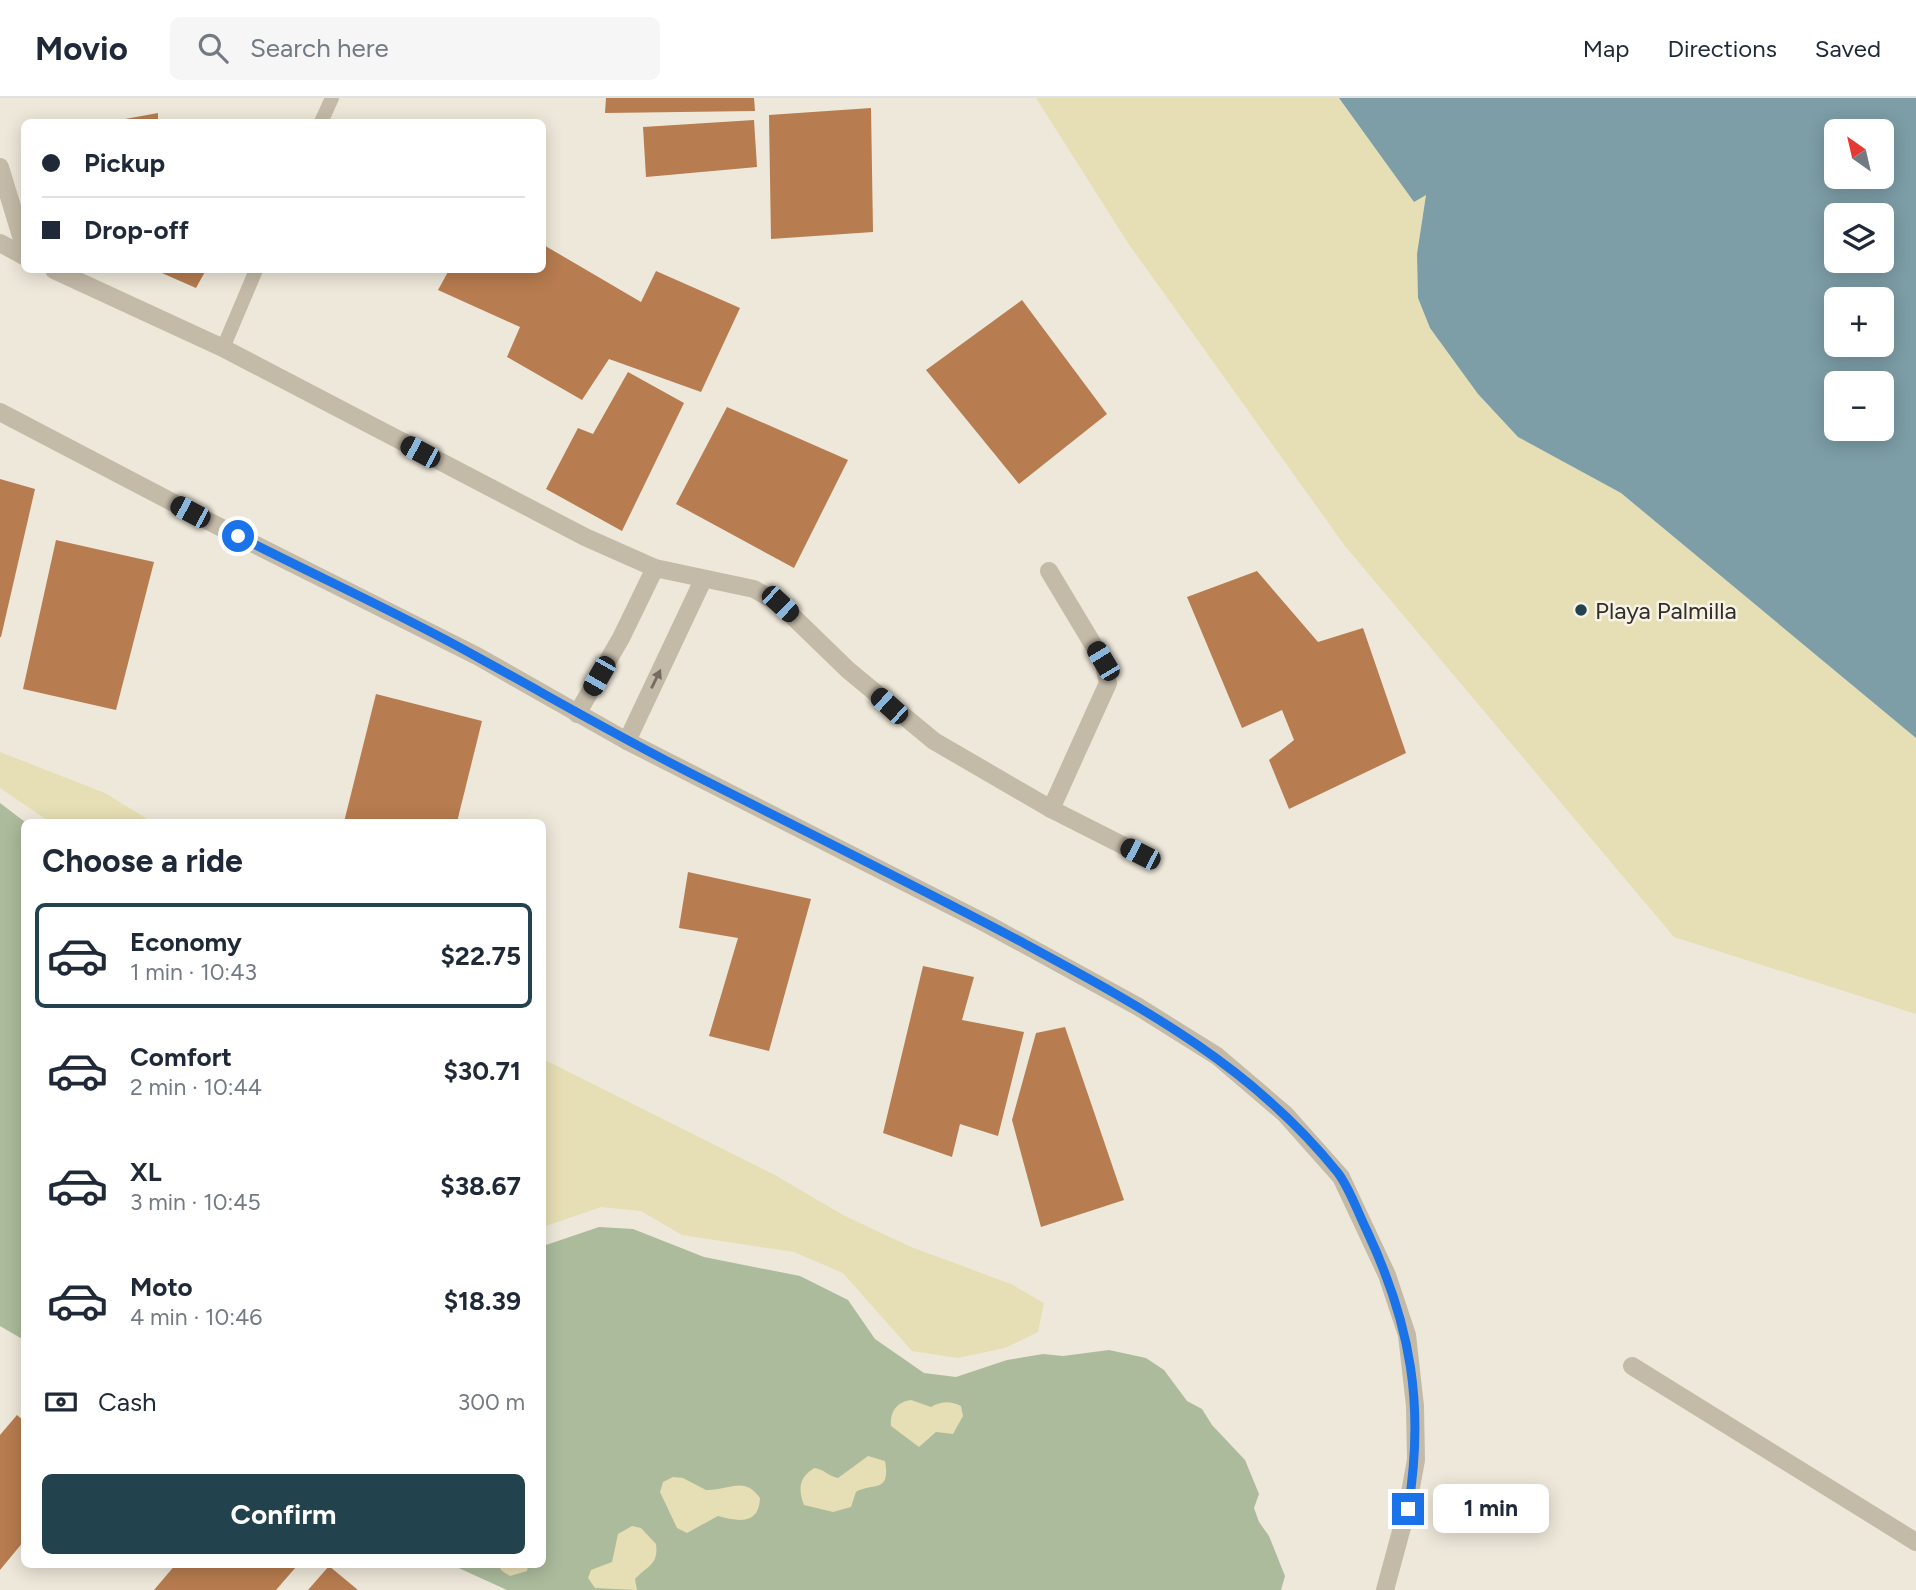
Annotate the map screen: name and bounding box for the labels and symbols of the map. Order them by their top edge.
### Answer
north arrow [1824,119,1894,189]
car [397,433,444,471]
car [167,493,214,531]
route start [222,520,254,552]
car [758,582,803,626]
place label: Playa Palmilla [1595,596,1737,625]
marker: Playa Palmilla [1573,602,1589,618]
car [1084,638,1123,684]
car [580,653,619,699]
one-way arrow [651,669,662,689]
car [867,684,912,728]
car [1117,835,1164,873]
callout: 1 min [1432,1484,1548,1534]
route end [1392,1493,1424,1525]

